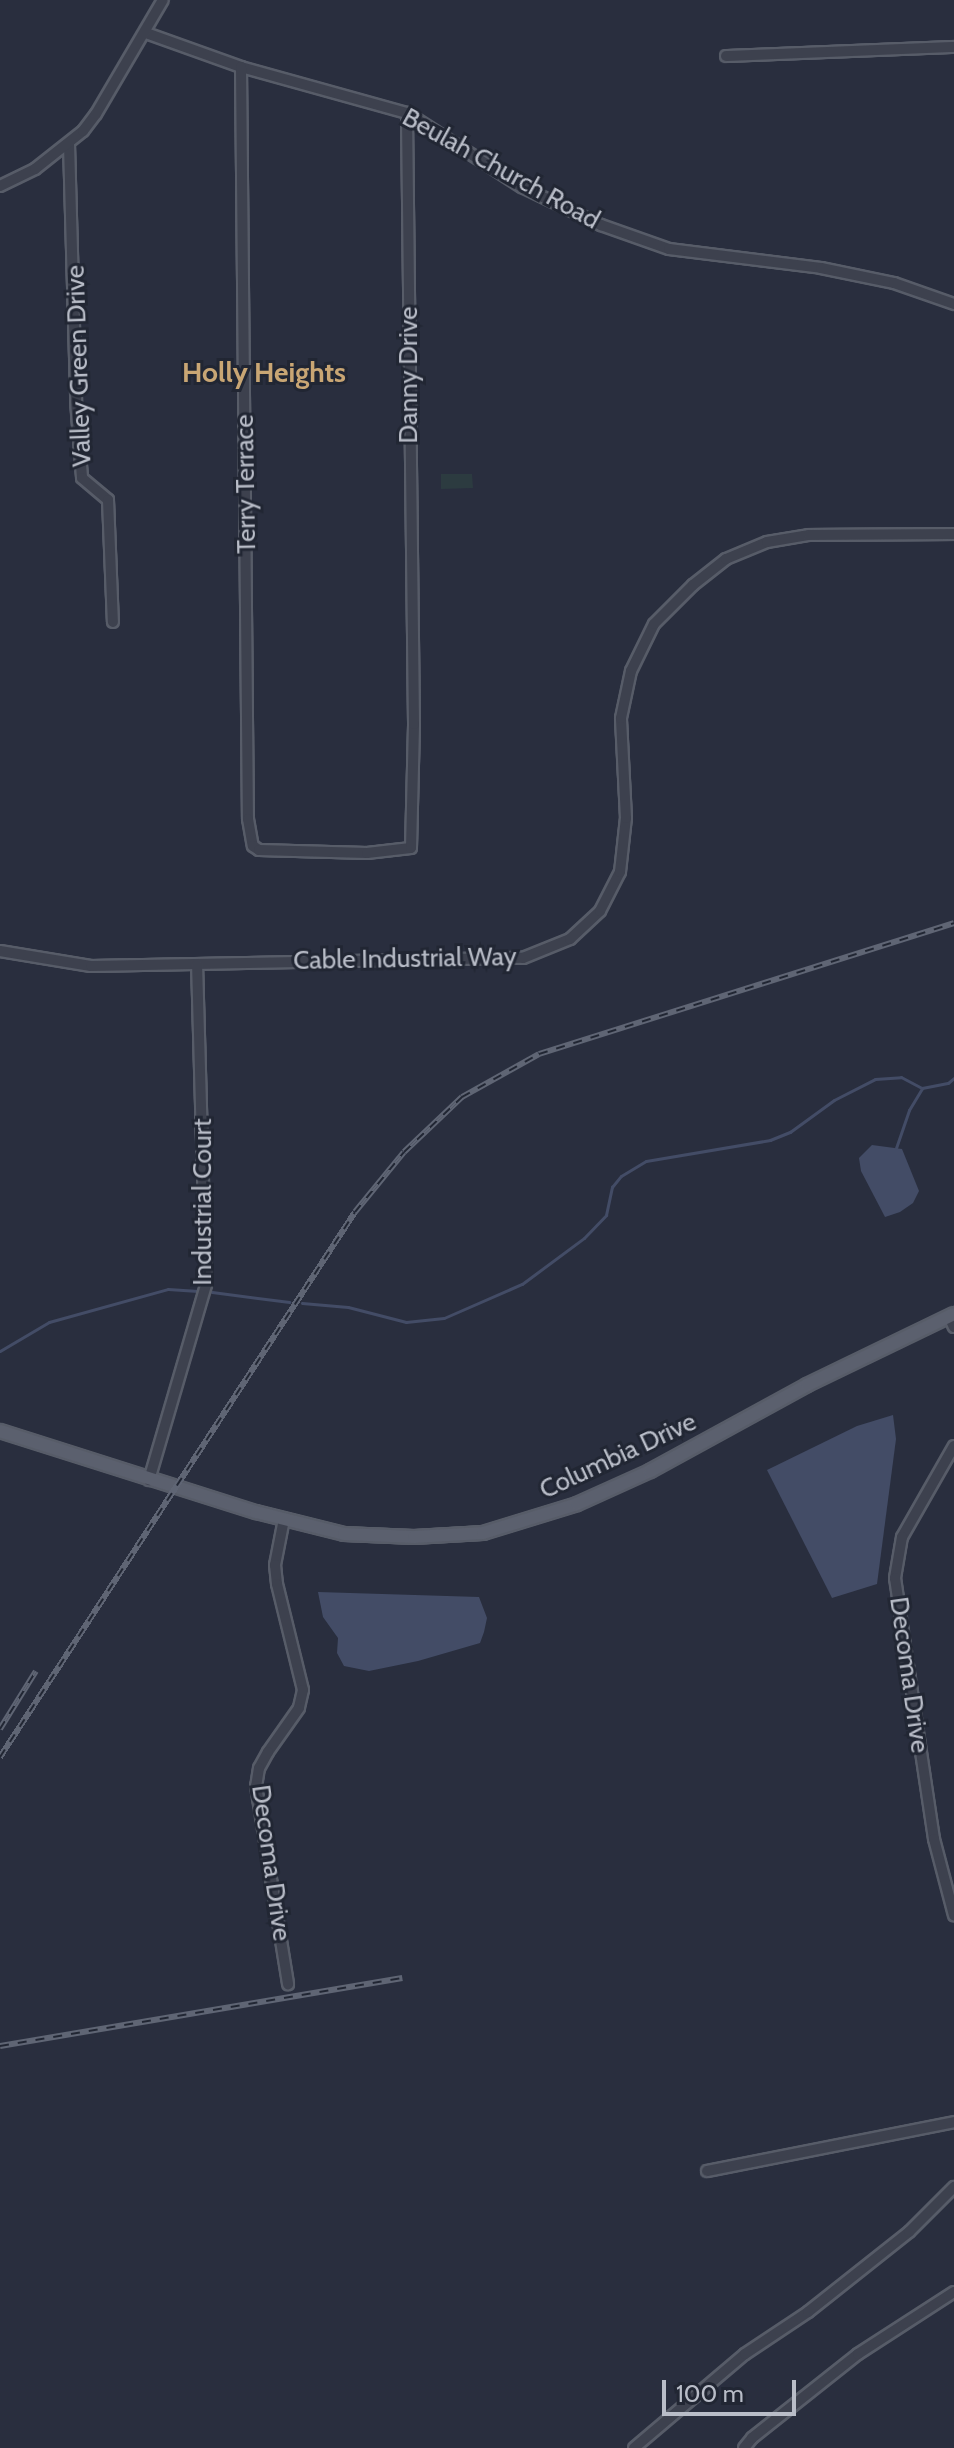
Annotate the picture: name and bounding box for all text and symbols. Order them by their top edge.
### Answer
street label: Beulah Church Road [397,102,605,236]
street label: Valley Green Drive [60,264,98,468]
street label: Danny Drive [393,306,425,444]
district label: Holly Heights [182,355,346,389]
street label: Terry Terrace [229,414,263,554]
street label: Cable Industrial Way [293,941,517,977]
street label: Industrial Court [187,1118,219,1286]
street label: Columbia Drive [535,1406,701,1506]
street label: Decoma Drive [883,1595,935,1755]
street label: Decoma Drive [245,1783,297,1943]
scale bar [666,2364,800,2414]
text: 100 m [676,2379,744,2408]

